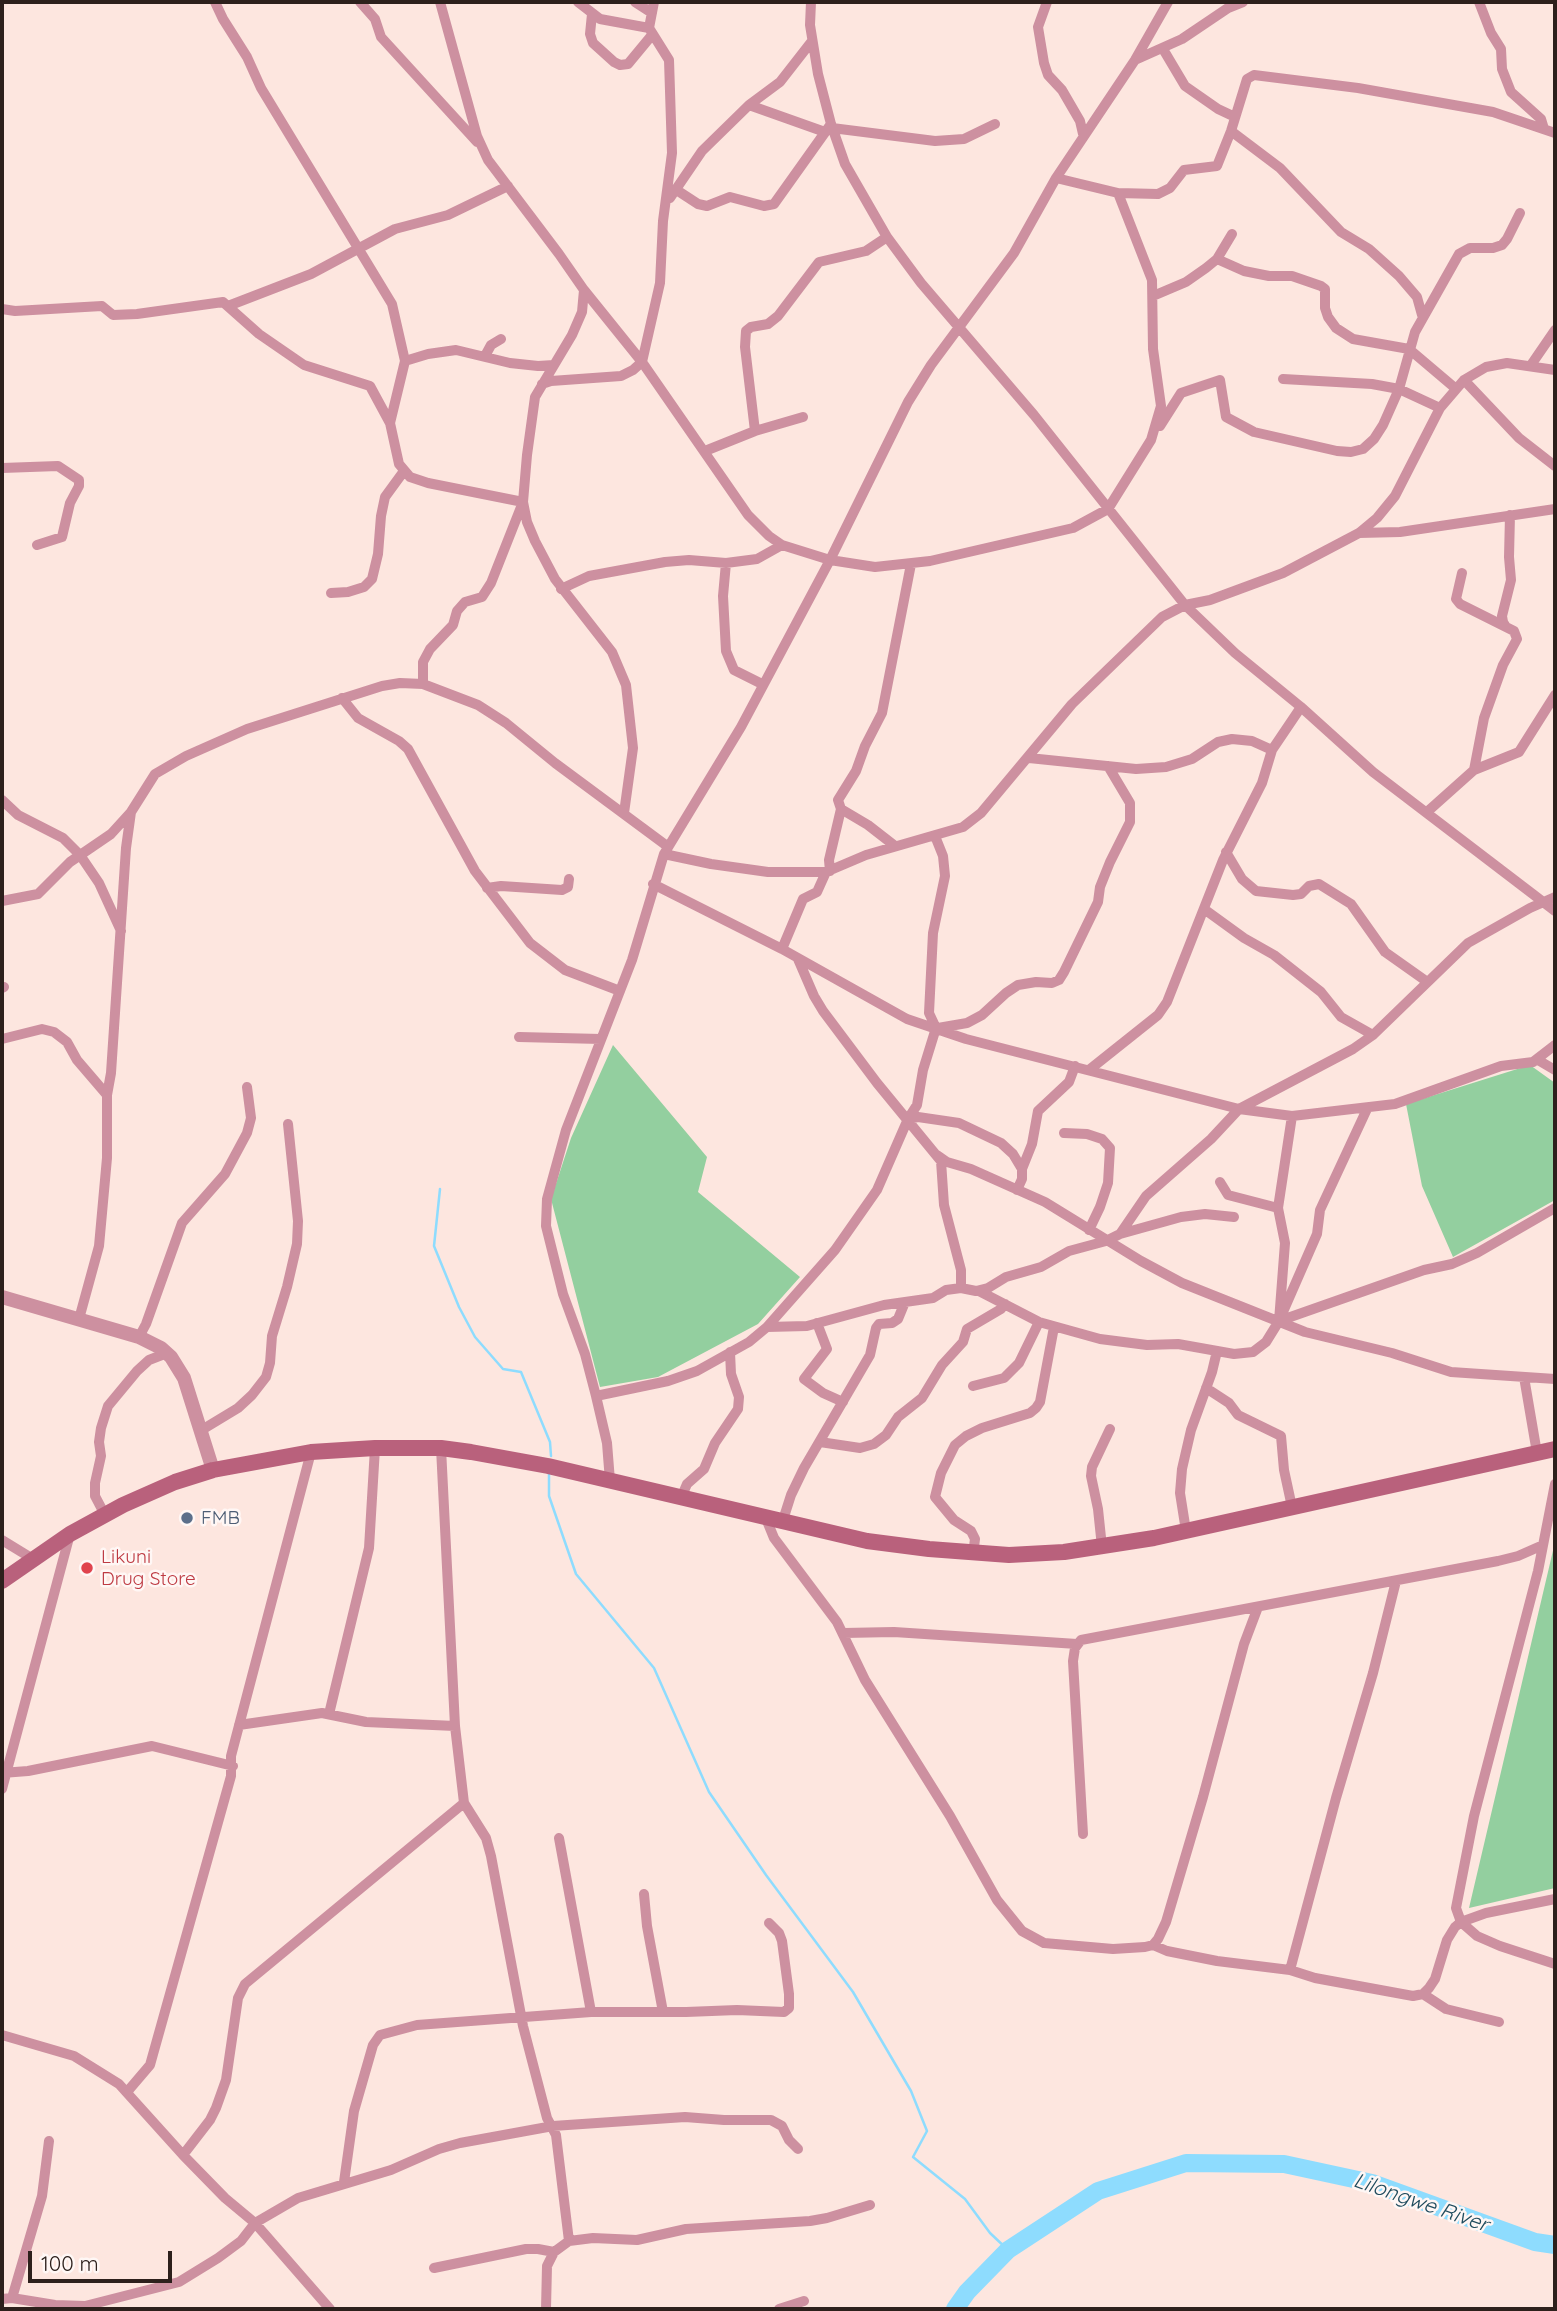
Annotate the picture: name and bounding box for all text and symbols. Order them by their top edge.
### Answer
place label: FMB [201,1507,240,1529]
marker: FMB [179,1510,195,1526]
place label: Likuni Drug Store [101,1546,196,1590]
marker: Likuni Drug Store [79,1560,95,1576]
water label: Lilongwe River [1350,2168,1492,2238]
scale bar [32,2238,175,2282]
text: 100 m [41,2250,99,2276]

